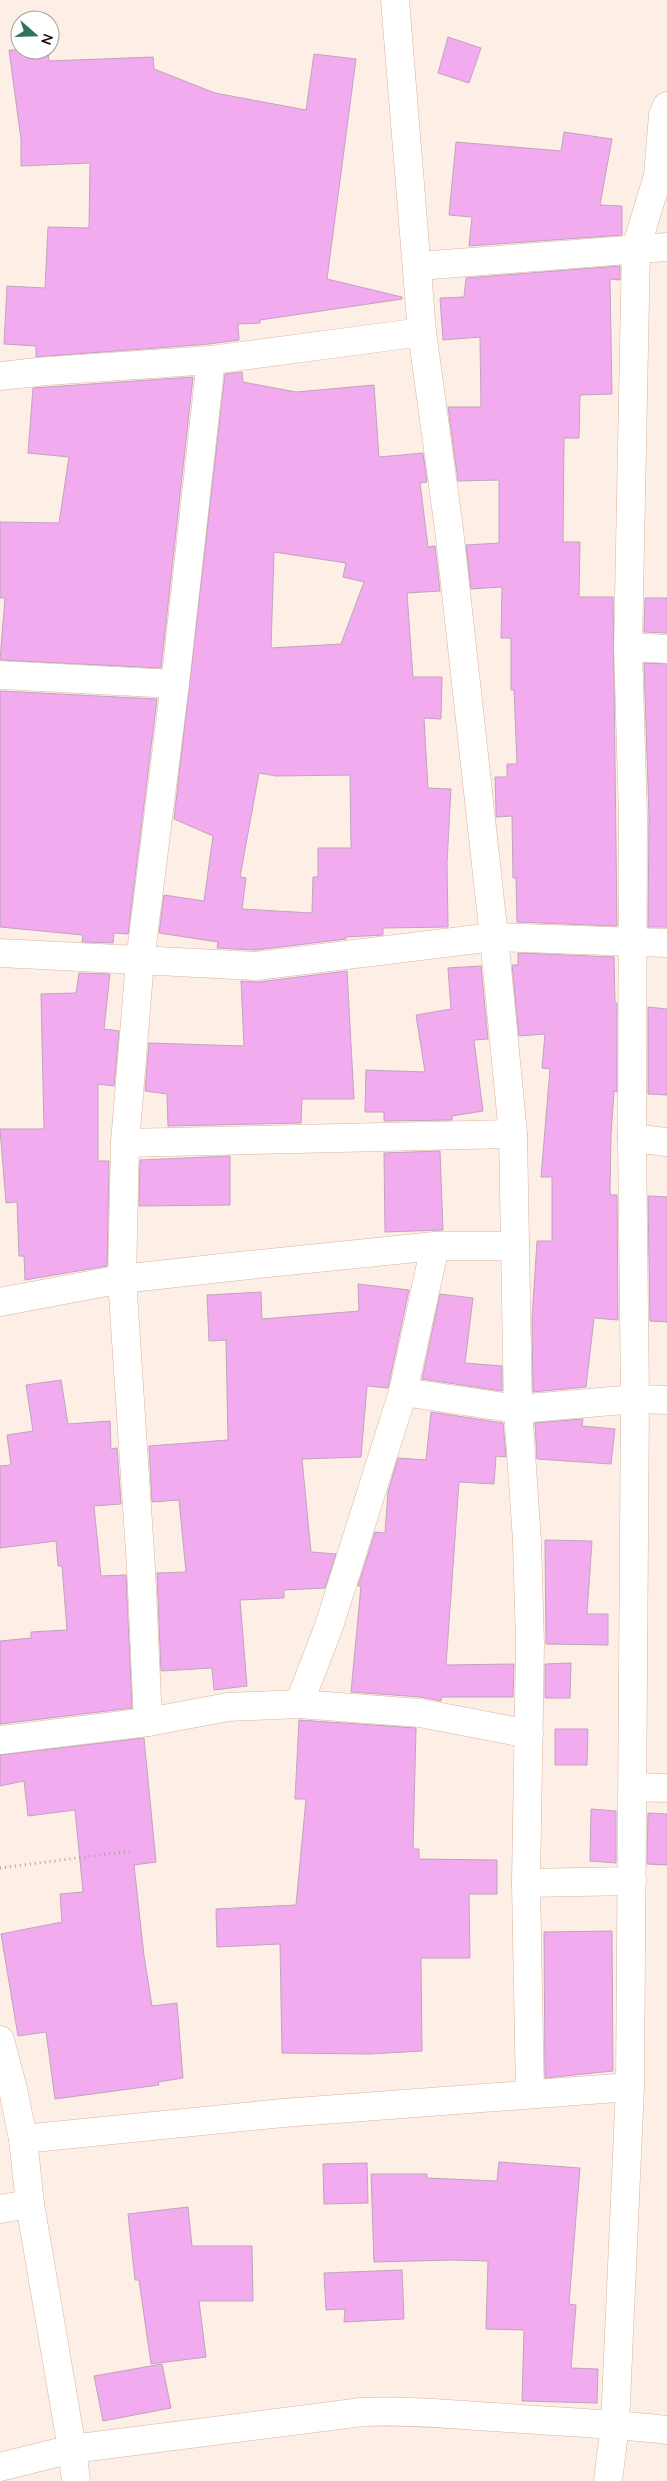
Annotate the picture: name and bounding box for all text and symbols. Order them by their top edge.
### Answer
north arrow [10,10,60,60]
text: N [36,31,57,47]

